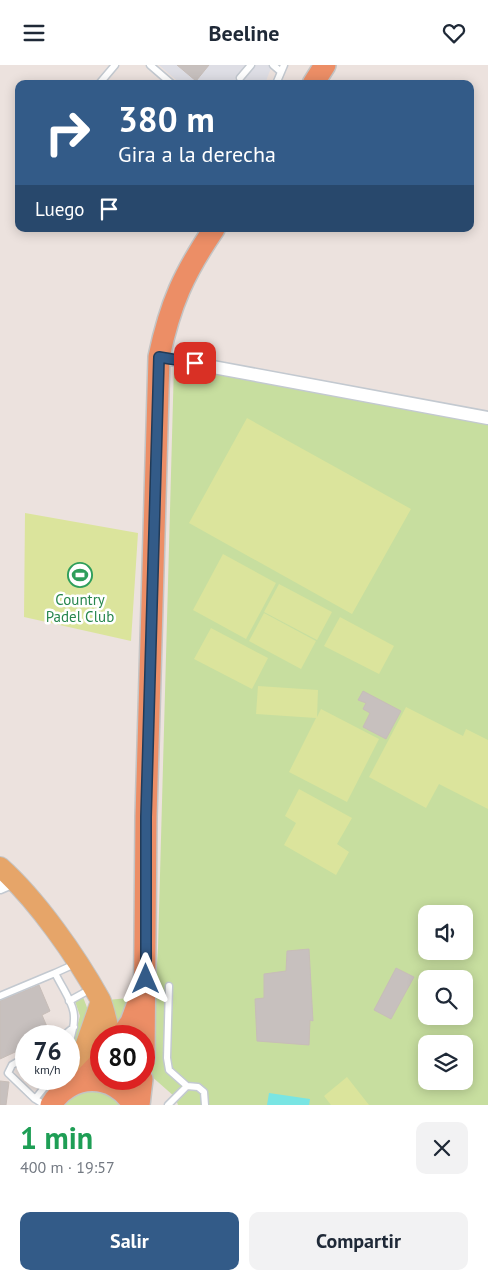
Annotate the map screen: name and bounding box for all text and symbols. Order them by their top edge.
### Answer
icon: menu [20,19,48,47]
text: Beeline [209,19,279,47]
icon: heart [440,19,468,47]
text: 380 m [118,96,215,142]
icon: right [35,100,100,165]
text: Gira a la derecha [118,140,276,168]
icon: arrive [95,195,123,223]
text: Luego [35,197,85,221]
pin [174,342,216,384]
icon: arrive [181,349,209,377]
sports icon: Country Padel Club [67,562,93,588]
place label: Country Padel Club [46,590,114,626]
map controls [418,905,473,1090]
button: sound [418,905,473,960]
position arrow [119,952,171,1004]
button: search [418,970,473,1025]
speed limit sign: 80 [90,1025,155,1090]
text: 76 [33,1035,62,1067]
button: layers [418,1035,473,1090]
text: km/h [34,1062,61,1077]
text: 1 min [20,1118,93,1157]
button: close [416,1122,468,1174]
text: 400 m · 19:57 [20,1157,115,1177]
button: Salir [20,1212,239,1270]
button: Compartir [249,1212,468,1270]

